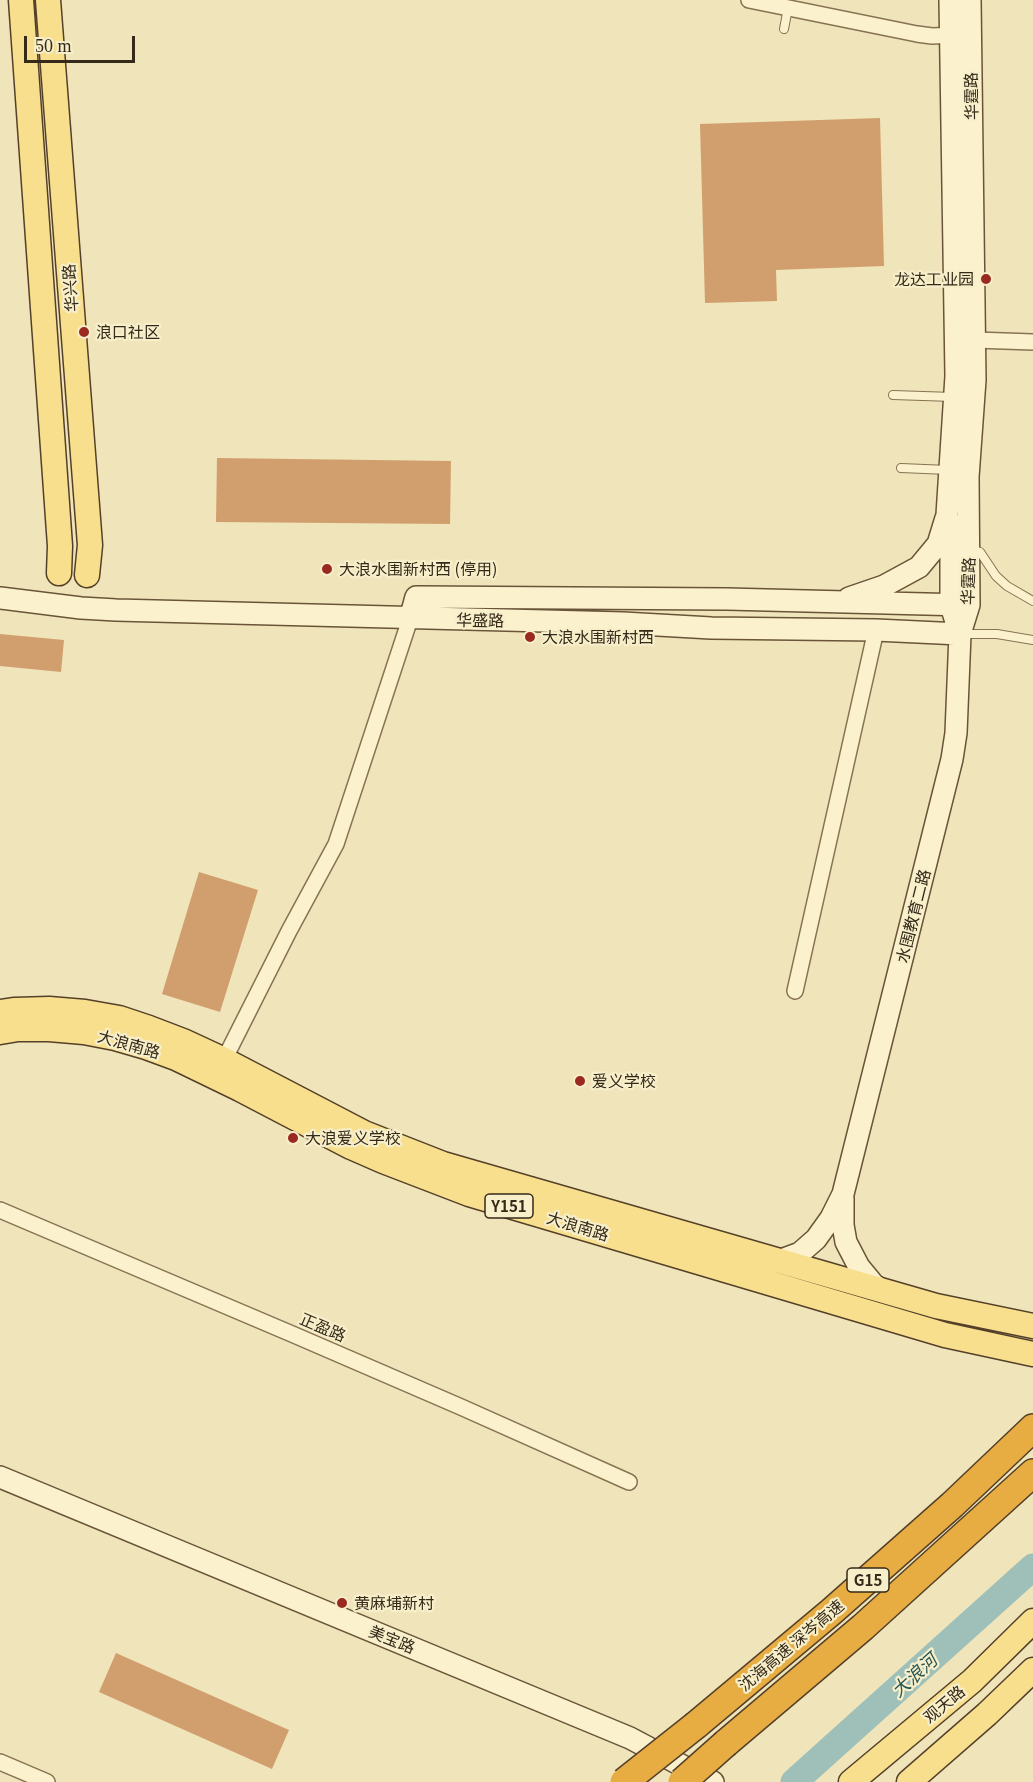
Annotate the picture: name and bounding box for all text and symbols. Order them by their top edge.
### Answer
scale bar [27,24,138,62]
text: 50 m [35,36,72,56]
street label: 华霆路 [961,72,981,120]
street label: 华兴路 [59,263,81,313]
place label: 龙达工业园 [894,269,974,289]
marker: 龙达工业园 [979,272,993,286]
place label: 浪口社区 [96,322,160,342]
marker: 浪口社区 [77,325,91,339]
street label: 华霆路 [958,557,978,605]
place label: 大浪水围新村西 (停用) [339,559,497,579]
marker: 大浪水围新村西 (停用) [320,562,334,576]
street label: 华盛路 [456,610,504,630]
place label: 大浪水围新村西 [542,627,654,647]
marker: 大浪水围新村西 [523,630,537,644]
street label: 水围教育二路 [892,867,934,965]
street label: 大浪南路 [96,1026,162,1062]
place label: 爱义学校 [592,1071,656,1091]
marker: 爱义学校 [573,1074,587,1088]
place label: 大浪爱义学校 [305,1128,401,1148]
marker: 大浪爱义学校 [286,1131,300,1145]
road number: Y151 [485,1194,533,1218]
street label: 大浪南路 [545,1207,611,1245]
street label: 正盈路 [297,1309,349,1345]
road number: G15 [847,1568,889,1592]
place label: 黄麻埔新村 [354,1593,434,1613]
street label: 沈海高速 深岑高速 [734,1595,848,1695]
marker: 黄麻埔新村 [335,1596,349,1610]
street label: 美宝路 [366,1621,418,1657]
water label: 大浪河 [887,1649,941,1701]
street label: 观天路 [919,1681,969,1727]

